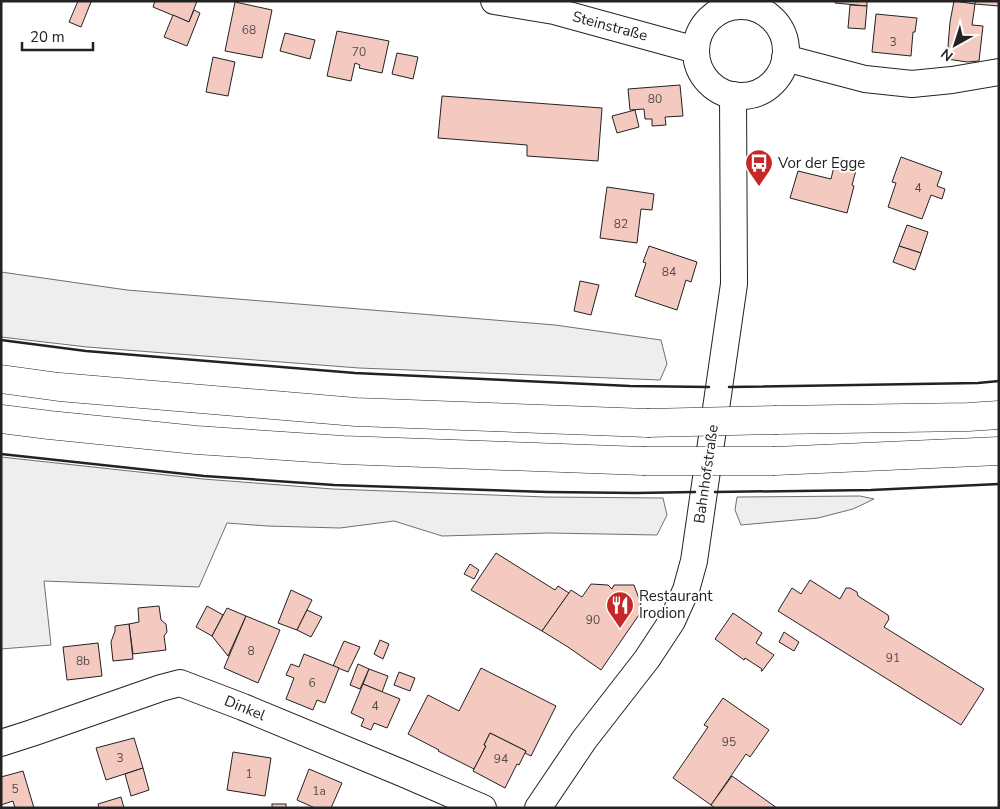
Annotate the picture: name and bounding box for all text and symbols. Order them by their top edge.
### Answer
street label: Steinstraße [570,6,650,46]
scale bar [22,20,94,52]
north arrow [930,20,980,70]
house number: 68 [242,22,256,38]
text: 20 m [30,27,65,47]
house number: 3 [889,34,897,50]
house number: 70 [352,44,366,60]
text: N [937,44,957,65]
house number: 80 [648,91,662,107]
bus stop icon: Vor der Egge [744,148,774,187]
place label: Vor der Egge [777,153,865,173]
house number: 4 [914,180,922,196]
house number: 82 [614,216,628,232]
house number: 84 [662,264,676,280]
street label: Bahnhofstraße [689,423,723,525]
place label: Restaurant Irodion [639,586,713,623]
restaurant icon: Restaurant Irodion [605,590,635,629]
house number: 90 [586,612,600,628]
house number: 8 [247,643,255,659]
house number: 91 [886,650,900,666]
house number: 8b [76,653,90,669]
house number: 6 [308,675,316,691]
street label: Dinkel [221,691,269,726]
house number: 4 [371,698,379,714]
house number: 95 [722,734,736,750]
house number: 3 [116,750,124,766]
house number: 94 [494,751,508,767]
house number: 1 [245,766,253,782]
house number: 5 [11,781,19,797]
house number: 1a [312,783,326,799]

